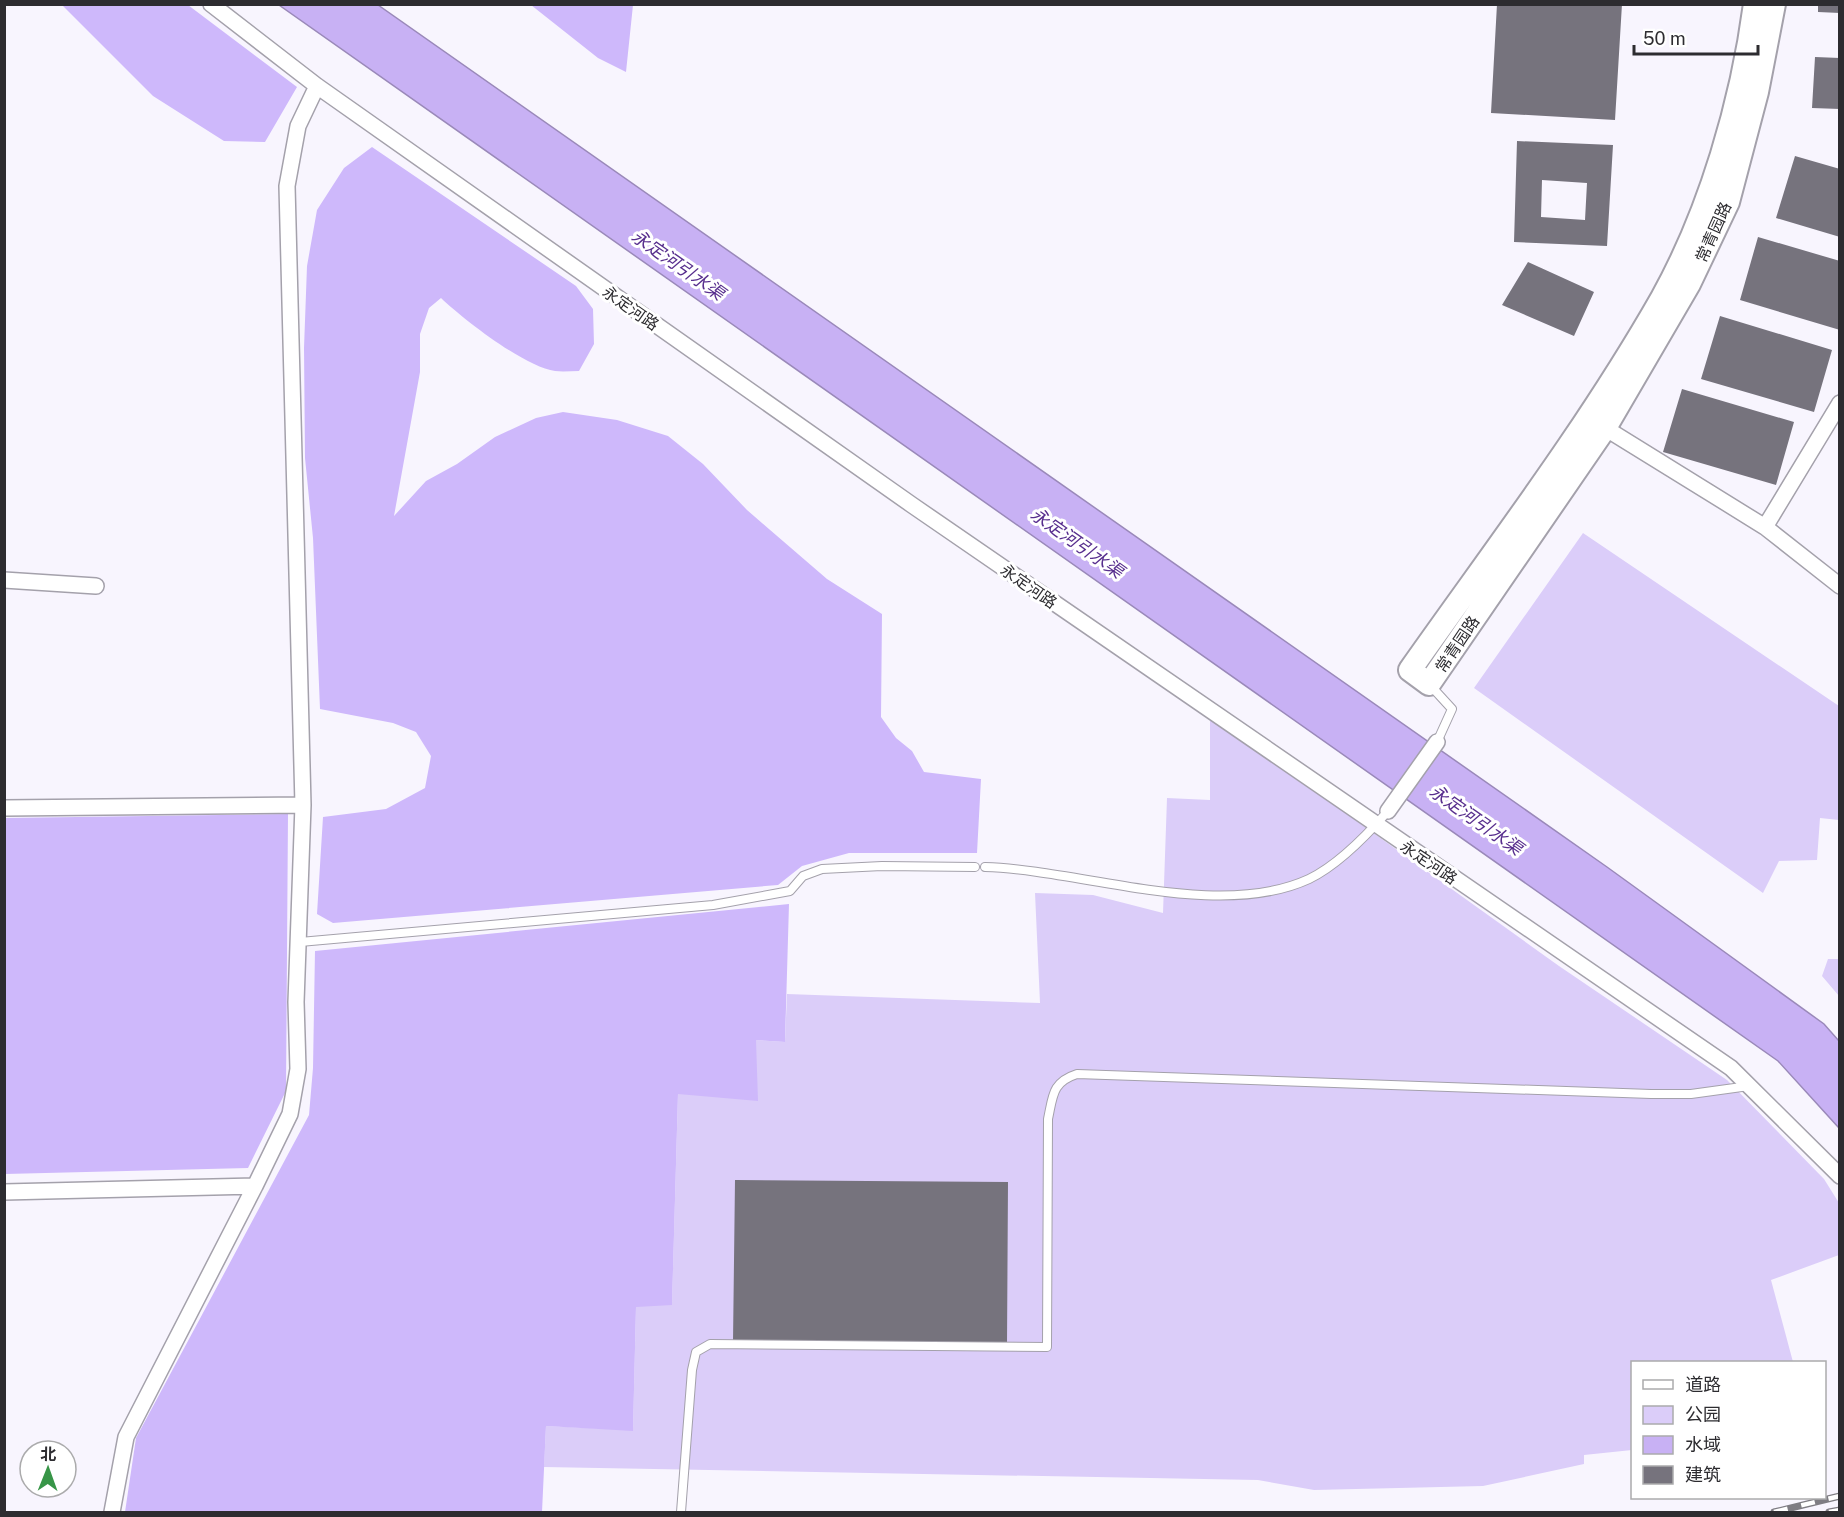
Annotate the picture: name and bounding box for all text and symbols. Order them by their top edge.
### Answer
scale bar [1634,18,1758,56]
text: 50 m [1643,28,1686,49]
street label: 常青园路 [1692,199,1735,265]
water label: 永定河引水渠 [628,225,731,306]
street label: 永定河路 [599,282,662,335]
water label: 永定河引水渠 [1027,503,1130,584]
street label: 永定河路 [997,560,1060,613]
street label: 常青园路 [1432,612,1483,676]
water label: 永定河引水渠 [1426,780,1529,861]
street label: 永定河路 [1397,837,1461,888]
legend [1631,1361,1826,1499]
text: 道路 [1685,1374,1721,1395]
text: 公园 [1685,1404,1721,1425]
text: 水域 [1685,1434,1721,1455]
north arrow [18,1439,78,1499]
text: 北 [40,1445,56,1464]
text: 建筑 [1685,1464,1721,1485]

